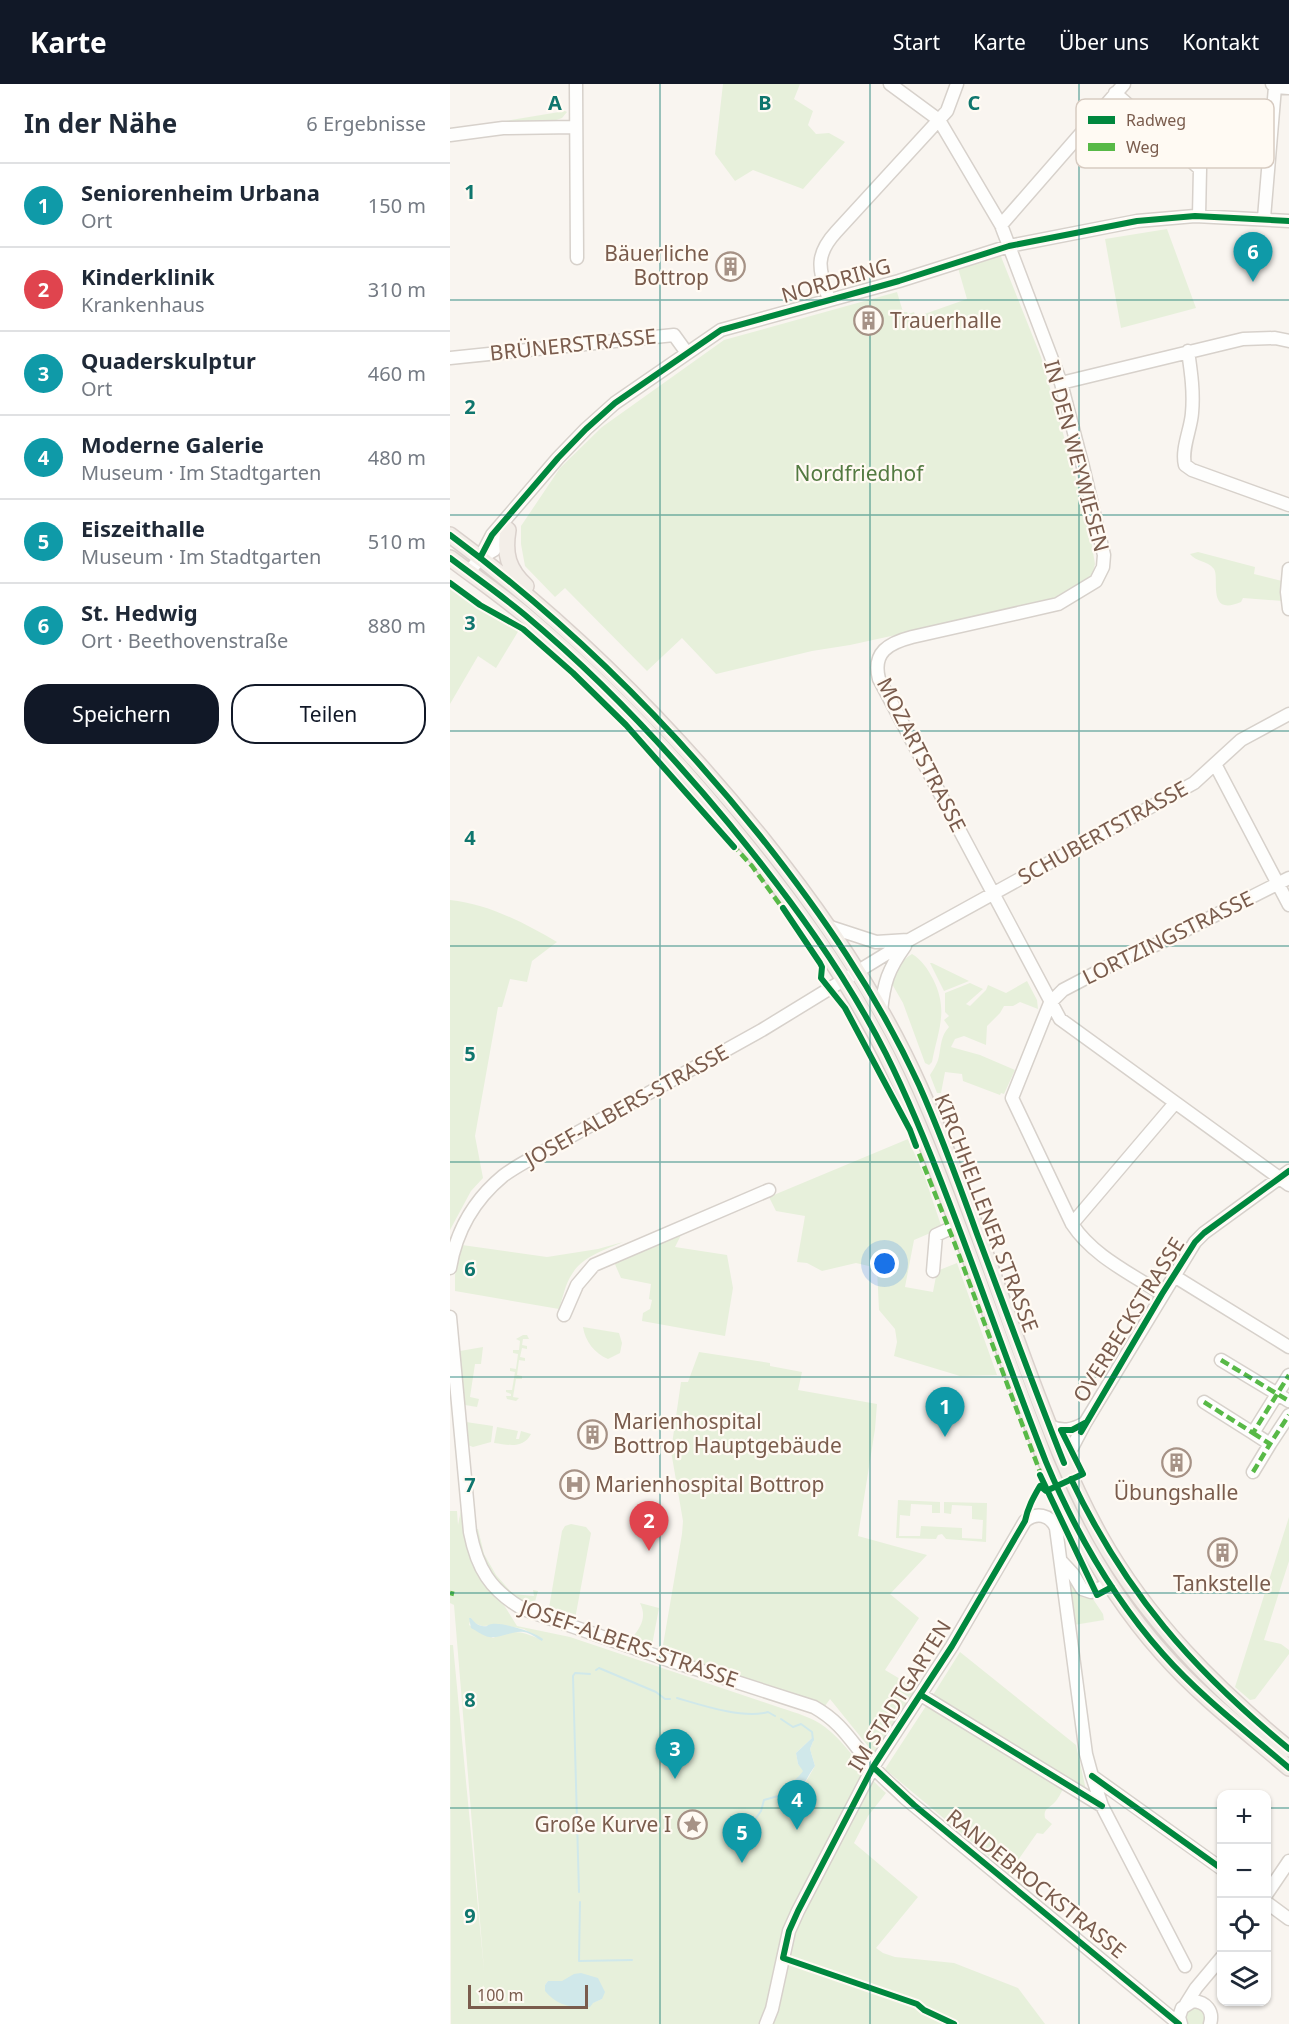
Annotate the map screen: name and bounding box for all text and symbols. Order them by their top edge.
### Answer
text: Karte [30,23,107,61]
text: Start [893,28,940,56]
text: Karte [973,28,1026,56]
text: Über uns [1059,28,1149,56]
text: Kontakt [1182,28,1259,56]
text: A [548,89,562,116]
text: B [758,89,772,116]
text: C [968,89,981,116]
legend [1076,99,1274,168]
text: In der Nähe [24,105,177,141]
text: Radweg [1126,109,1186,131]
text: 6 Ergebnisse [306,110,426,137]
text: Weg [1126,136,1159,158]
text: Seniorenheim Urbana [81,177,320,207]
text: 1 [464,178,476,205]
text: 1 [38,192,49,219]
text: 150 m [368,192,426,219]
text: Ort [81,207,112,234]
pin: 6 [1234,232,1272,282]
place label: Bäuerliche Bottrop [604,239,709,291]
building icon: Bäuerliche Bottrop [714,250,746,282]
street label: NORDRING [778,251,894,309]
text: Kinderklinik [81,261,215,291]
text: 2 [38,276,49,303]
text: 310 m [368,276,426,303]
text: Krankenhaus [81,291,205,318]
building icon: Trauerhalle [853,305,885,337]
place label: Trauerhalle [890,306,1002,334]
street label: BRÜNERSTRASSE [488,321,657,367]
text: Quaderskulptur [81,345,256,375]
street label: IN DEN WEYWIESEN [1038,357,1116,555]
text: 3 [38,360,49,387]
text: 460 m [368,360,426,387]
text: Ort [81,375,112,402]
text: 2 [464,393,476,420]
text: Moderne Galerie [81,429,264,459]
text: 4 [38,444,49,471]
text: 480 m [368,444,426,471]
text: Museum · Im Stadtgarten [81,459,321,486]
park label: Nordfriedhof [795,459,925,487]
text: Eiszeithalle [81,513,205,543]
text: 5 [38,528,49,555]
text: 510 m [368,528,426,555]
text: Museum · Im Stadtgarten [81,543,321,570]
text: St. Hedwig [81,597,198,627]
text: 3 [464,609,476,636]
text: 6 [38,612,49,639]
text: 880 m [368,612,426,639]
text: Ort · Beethovenstraße [81,627,288,654]
street label: MOZARTSTRASSE [871,673,973,837]
button: Speichern [24,684,219,744]
button: Teilen [231,684,426,744]
street label: SCHUBERTSTRASSE [1013,774,1192,890]
text: 4 [464,824,476,851]
street label: LORTZINGSTRASSE [1078,884,1258,991]
street label: JOSEF-ALBERS-STRASSE [518,1037,733,1174]
text: 5 [464,1040,476,1067]
street label: KIRCHHELLENER STRASSE [928,1089,1045,1336]
street label: OVERBECKSTRASSE [1066,1232,1190,1407]
your location [870,1249,899,1278]
text: 6 [464,1255,476,1282]
pin: 1 [926,1388,964,1437]
place label: Marienhospital Bottrop Hauptgebäude [613,1407,842,1459]
building icon: Marienhospital Bottrop Hauptgebäude [576,1418,608,1450]
building icon: Übungshalle [1160,1446,1192,1478]
hospital icon: Marienhospital Bottrop [558,1469,590,1501]
place label: Marienhospital Bottrop [595,1470,824,1498]
text: 7 [464,1471,476,1498]
place label: Übungshalle [1114,1478,1238,1506]
pin: 2 [630,1502,668,1551]
building icon: Tankstelle [1206,1537,1238,1569]
place label: Tankstelle [1173,1569,1271,1597]
street label: JOSEF-ALBERS-STRASSE [515,1592,742,1693]
street label: IM STADTGARTEN [841,1614,957,1777]
text: 8 [464,1686,476,1713]
pin: 3 [656,1730,694,1779]
pin: 4 [778,1780,816,1830]
map controls [1217,1790,1271,2006]
button: + [1217,1790,1271,1844]
street label: RANDEBROCKSTRASSE [941,1802,1132,1964]
place icon: Große Kurve I [676,1809,708,1841]
place label: Große Kurve I [534,1810,671,1838]
pin: 5 [722,1814,762,1863]
button: − [1217,1844,1271,1898]
button: locate [1217,1898,1271,1952]
text: 9 [464,1902,476,1929]
button: layers [1217,1952,1271,2006]
scale bar [468,1982,588,2010]
text: 100 m [477,1984,524,2006]

